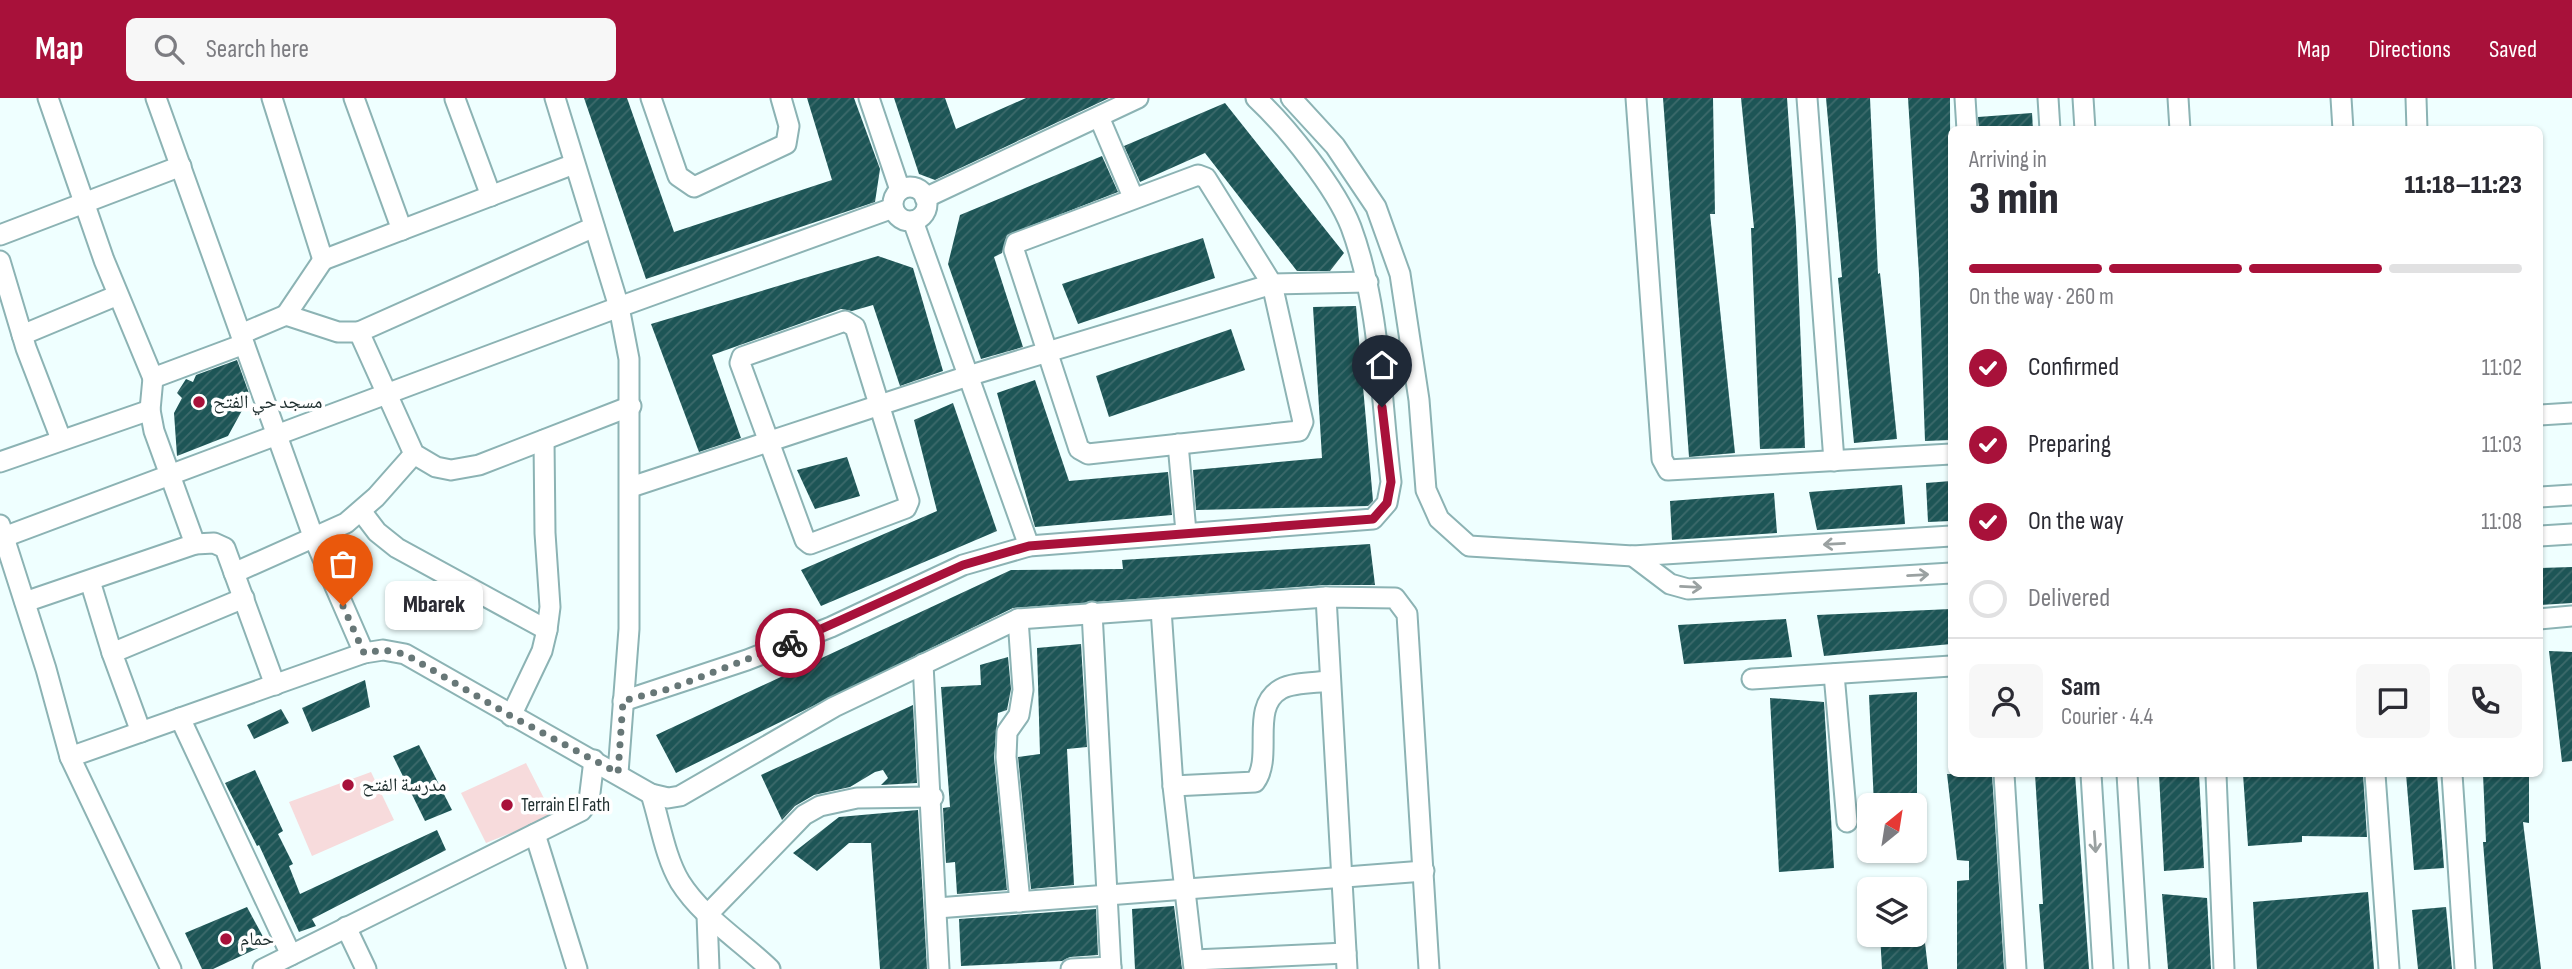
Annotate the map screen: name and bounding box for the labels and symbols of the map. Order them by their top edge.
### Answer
pin [1352,335,1412,407]
place label: مسجد حي الفتح [213,391,323,416]
marker: مسجد حي الفتح [191,394,207,410]
pin [313,534,373,606]
one-way arrow [1823,537,1846,550]
one-way arrow [1906,568,1929,581]
one-way arrow [1679,581,1702,594]
callout: Mbarek [385,582,483,630]
courier [755,608,825,678]
place label: مدرسة الفتح [362,774,447,797]
marker: مدرسة الفتح [340,777,356,793]
north arrow [1857,793,1927,863]
place label: Terrain El Fath [521,794,610,817]
marker: Terrain El Fath [499,797,515,813]
one-way arrow [2089,830,2102,853]
place label: حمام [240,928,274,952]
marker: حمام [218,931,234,947]

